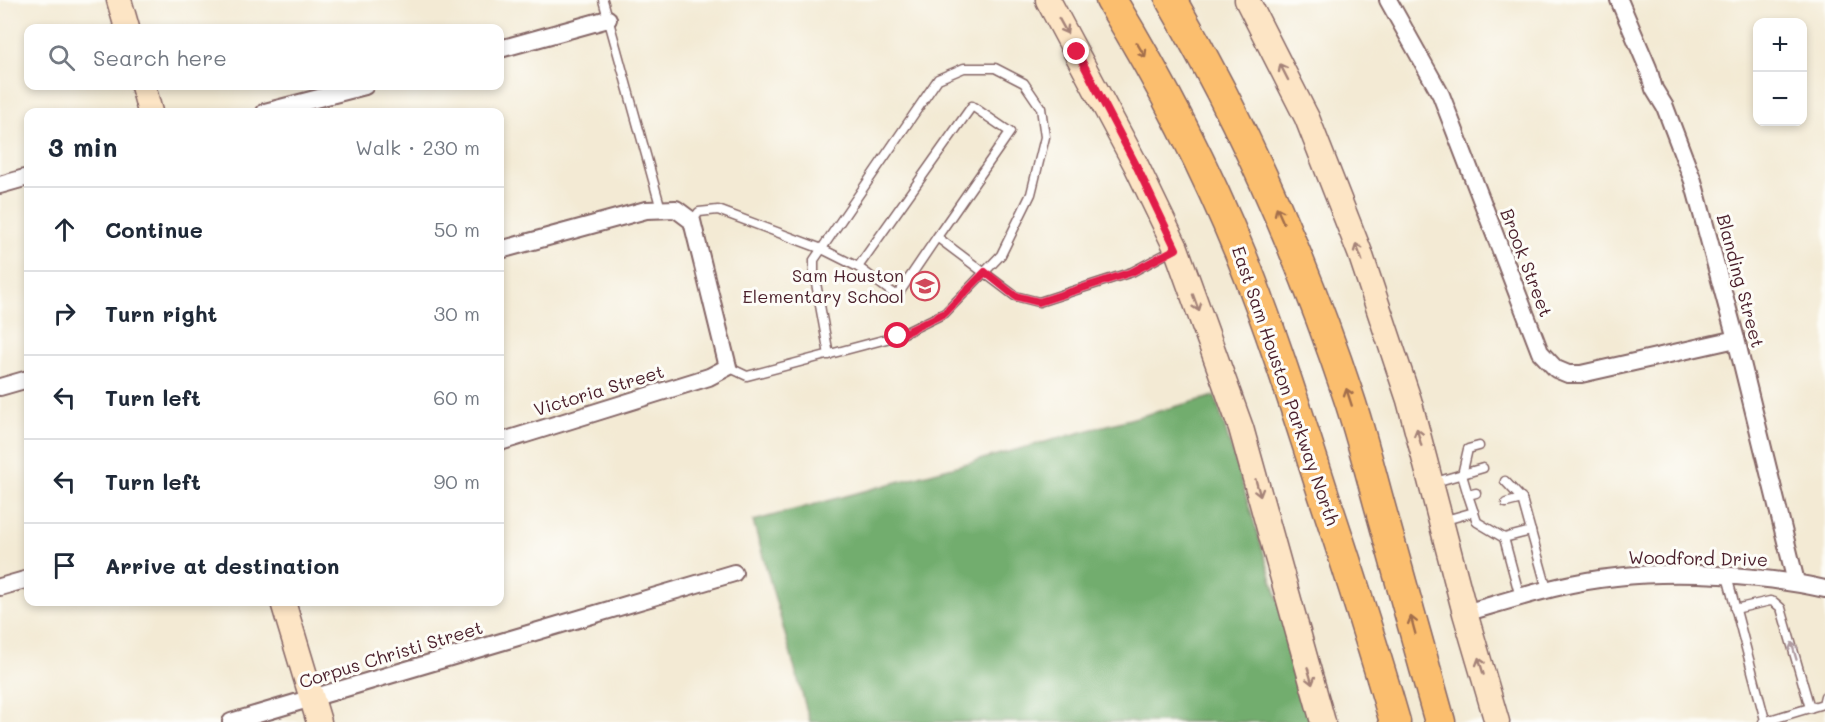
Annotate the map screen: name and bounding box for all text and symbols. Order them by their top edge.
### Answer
one-way arrow [1057,17,1069,34]
map controls [1753,18,1807,126]
button: + [1753,18,1807,72]
search box [24,24,504,90]
route end [1063,38,1089,64]
icon: search [45,41,78,74]
one-way arrow [1136,41,1147,59]
text: Search here [93,43,227,72]
one-way arrow [1277,63,1289,81]
button: − [1753,72,1807,126]
text: 3 min [48,130,117,164]
text: Walk · 230 m [355,134,480,160]
street label: Brook Street [1495,205,1559,320]
one-way arrow [1274,206,1285,224]
street label: Blanding Street [1712,211,1770,350]
icon: ahead [48,213,81,246]
text: Continue [105,215,203,244]
text: 50 m [434,216,480,242]
street label: East Sam Houston Parkway North [1227,243,1345,529]
one-way arrow [1353,243,1364,261]
place label: Sam Houston Elementary School [743,263,904,308]
school or university icon: Sam Houston Elementary School [909,270,941,302]
one-way arrow [1191,294,1202,312]
icon: right [48,297,81,330]
text: Turn right [105,299,217,328]
text: 30 m [434,300,480,326]
route start [884,322,910,348]
street label: Victoria Street [531,359,667,421]
icon: left [48,381,81,414]
text: Turn left [105,383,201,412]
text: 60 m [433,384,480,410]
one-way arrow [1343,388,1354,407]
one-way arrow [1413,428,1425,447]
icon: left [48,465,81,498]
text: Turn left [105,467,201,496]
text: 90 m [434,468,480,494]
one-way arrow [1253,478,1264,497]
street label: Woodford Drive [1628,545,1768,571]
icon: arrive [48,549,81,582]
text: Arrive at destination [105,551,340,580]
street label: Corpus Christi Street [296,615,485,693]
one-way arrow [1407,616,1418,635]
one-way arrow [1788,642,1799,661]
one-way arrow [1475,657,1486,676]
one-way arrow [1305,666,1316,685]

